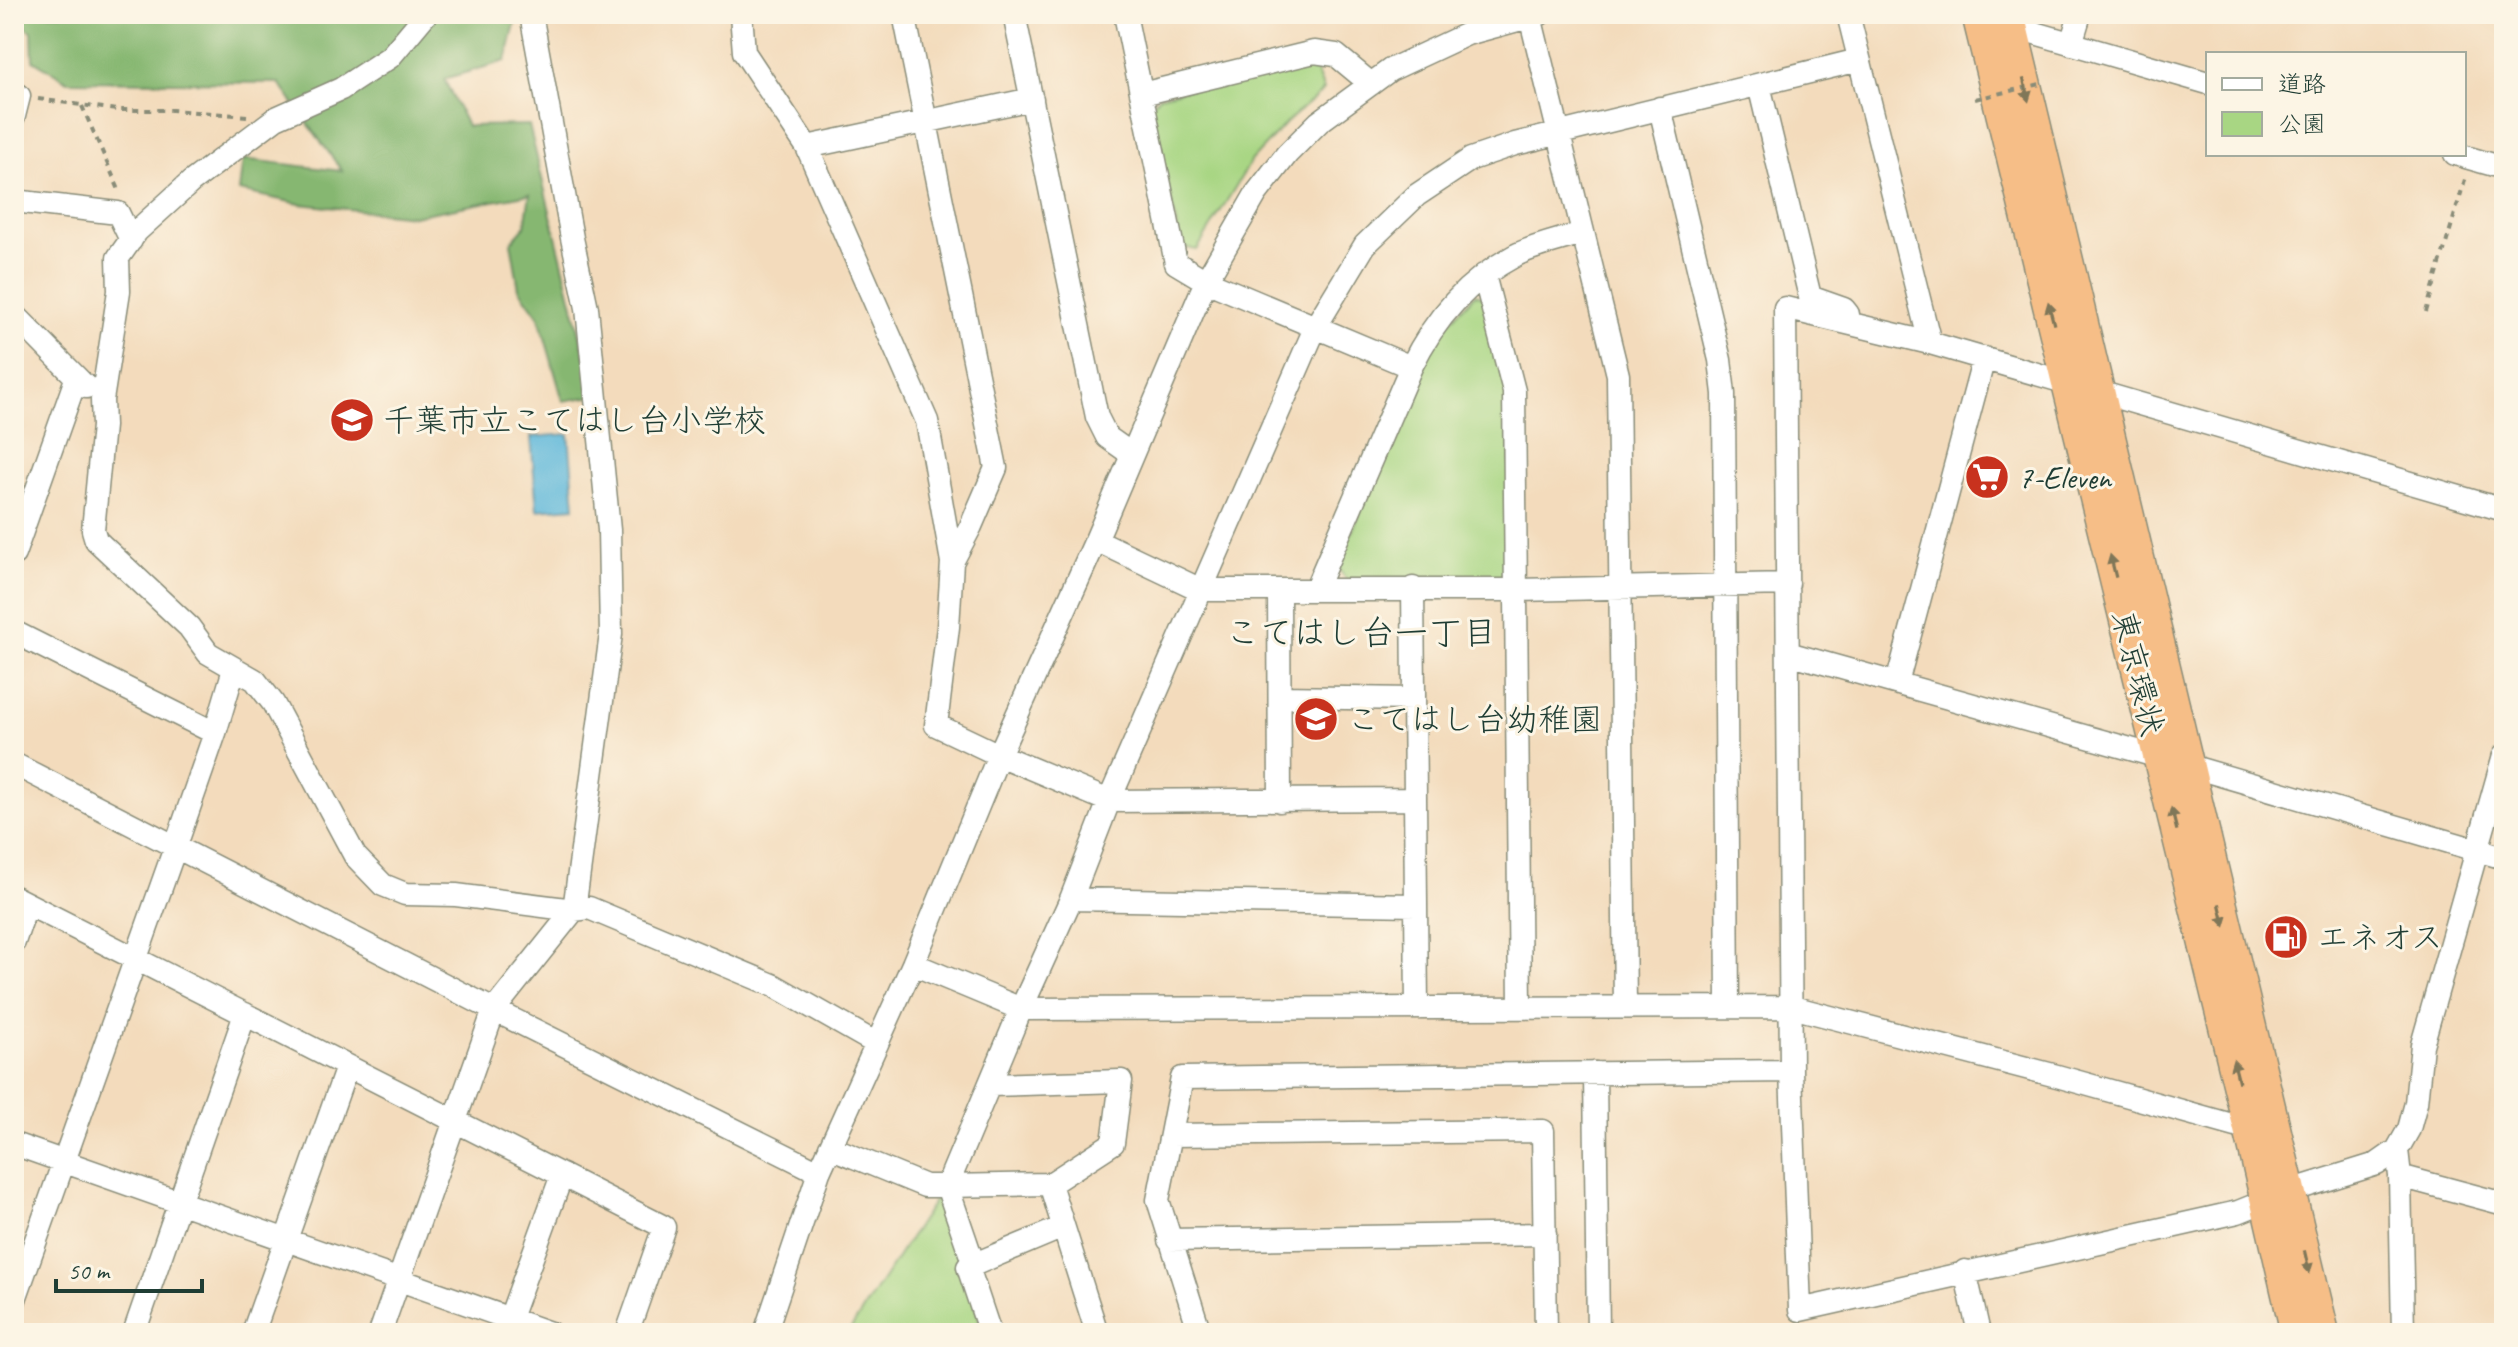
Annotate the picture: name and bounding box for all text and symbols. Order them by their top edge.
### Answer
legend [2206,52,2466,156]
text: 道路 [2278,69,2326,99]
one-way arrow [2020,78,2033,103]
text: 公園 [2278,109,2326,139]
one-way arrow [2045,301,2057,326]
school or university icon: 千葉市立こてはし台小学校 [328,396,376,444]
place label: 千葉市立こてはし台小学校 [383,400,766,441]
supermarket icon: 7-Eleven [1963,453,2011,501]
place label: 7-Eleven [2018,457,2113,498]
one-way arrow [2106,553,2118,578]
street label: 東京環状 [2103,606,2173,740]
district label: こてはし台一丁目 [1225,611,1497,654]
school or university icon: こてはし台幼稚園 [1292,695,1340,743]
place label: こてはし台幼稚園 [1347,699,1602,740]
one-way arrow [2167,806,2179,831]
one-way arrow [2216,903,2229,928]
fuel station icon: エネオス [2262,913,2310,961]
place label: エネオス [2317,917,2443,958]
one-way arrow [2229,1059,2241,1084]
scale bar [56,1243,202,1293]
one-way arrow [2301,1250,2314,1275]
text: 50 m [68,1256,111,1286]

